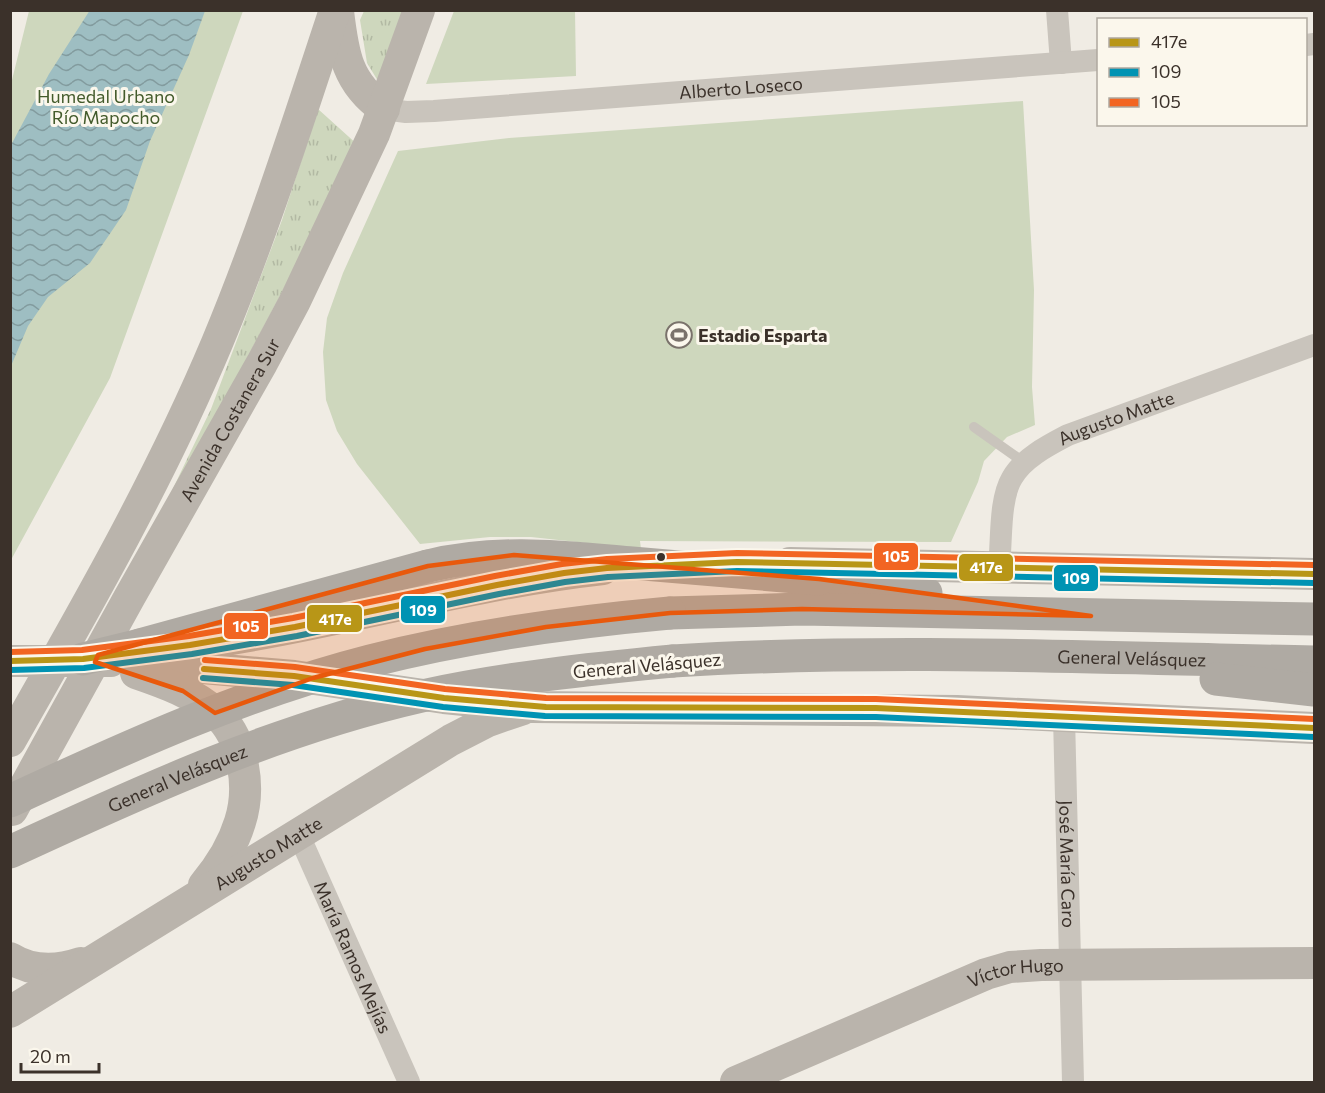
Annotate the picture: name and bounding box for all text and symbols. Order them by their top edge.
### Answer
legend [1097,18,1307,126]
text: 417e [1151,30,1187,52]
text: 109 [1151,60,1181,82]
street label: Alberto Loseco [678,72,804,103]
park label: Humedal Urbano Río Mapocho [37,85,175,128]
text: 105 [1151,90,1181,112]
sports icon: Estadio Esparta [664,320,694,350]
place label: Estadio Esparta [698,324,827,346]
street label: Avenida Costanera Sur [175,334,284,505]
street label: Augusto Matte [1054,386,1177,449]
line badge: 105 [873,542,919,571]
text: 105 [882,546,910,565]
unlabelled marker [655,551,667,563]
line badge: 417e [958,553,1014,582]
text: 417e [969,557,1003,576]
line badge: 109 [1053,564,1099,592]
text: 109 [1062,568,1090,587]
line badge: 109 [400,595,446,624]
text: 109 [409,600,437,619]
line badge: 417e [306,604,363,633]
text: 417e [318,609,352,628]
line badge: 105 [223,612,269,640]
text: 105 [232,616,260,635]
street label: General Velásquez [1057,645,1207,671]
street label: General Velásquez [572,648,722,682]
street label: General Velásquez [104,740,250,817]
street label: José María Caro [1055,800,1080,928]
street label: Augusto Matte [210,811,326,894]
street label: María Ramos Mejías [310,878,397,1037]
street label: Víctor Hugo [964,954,1064,992]
scale bar [21,1036,99,1074]
text: 20 m [30,1045,71,1067]

